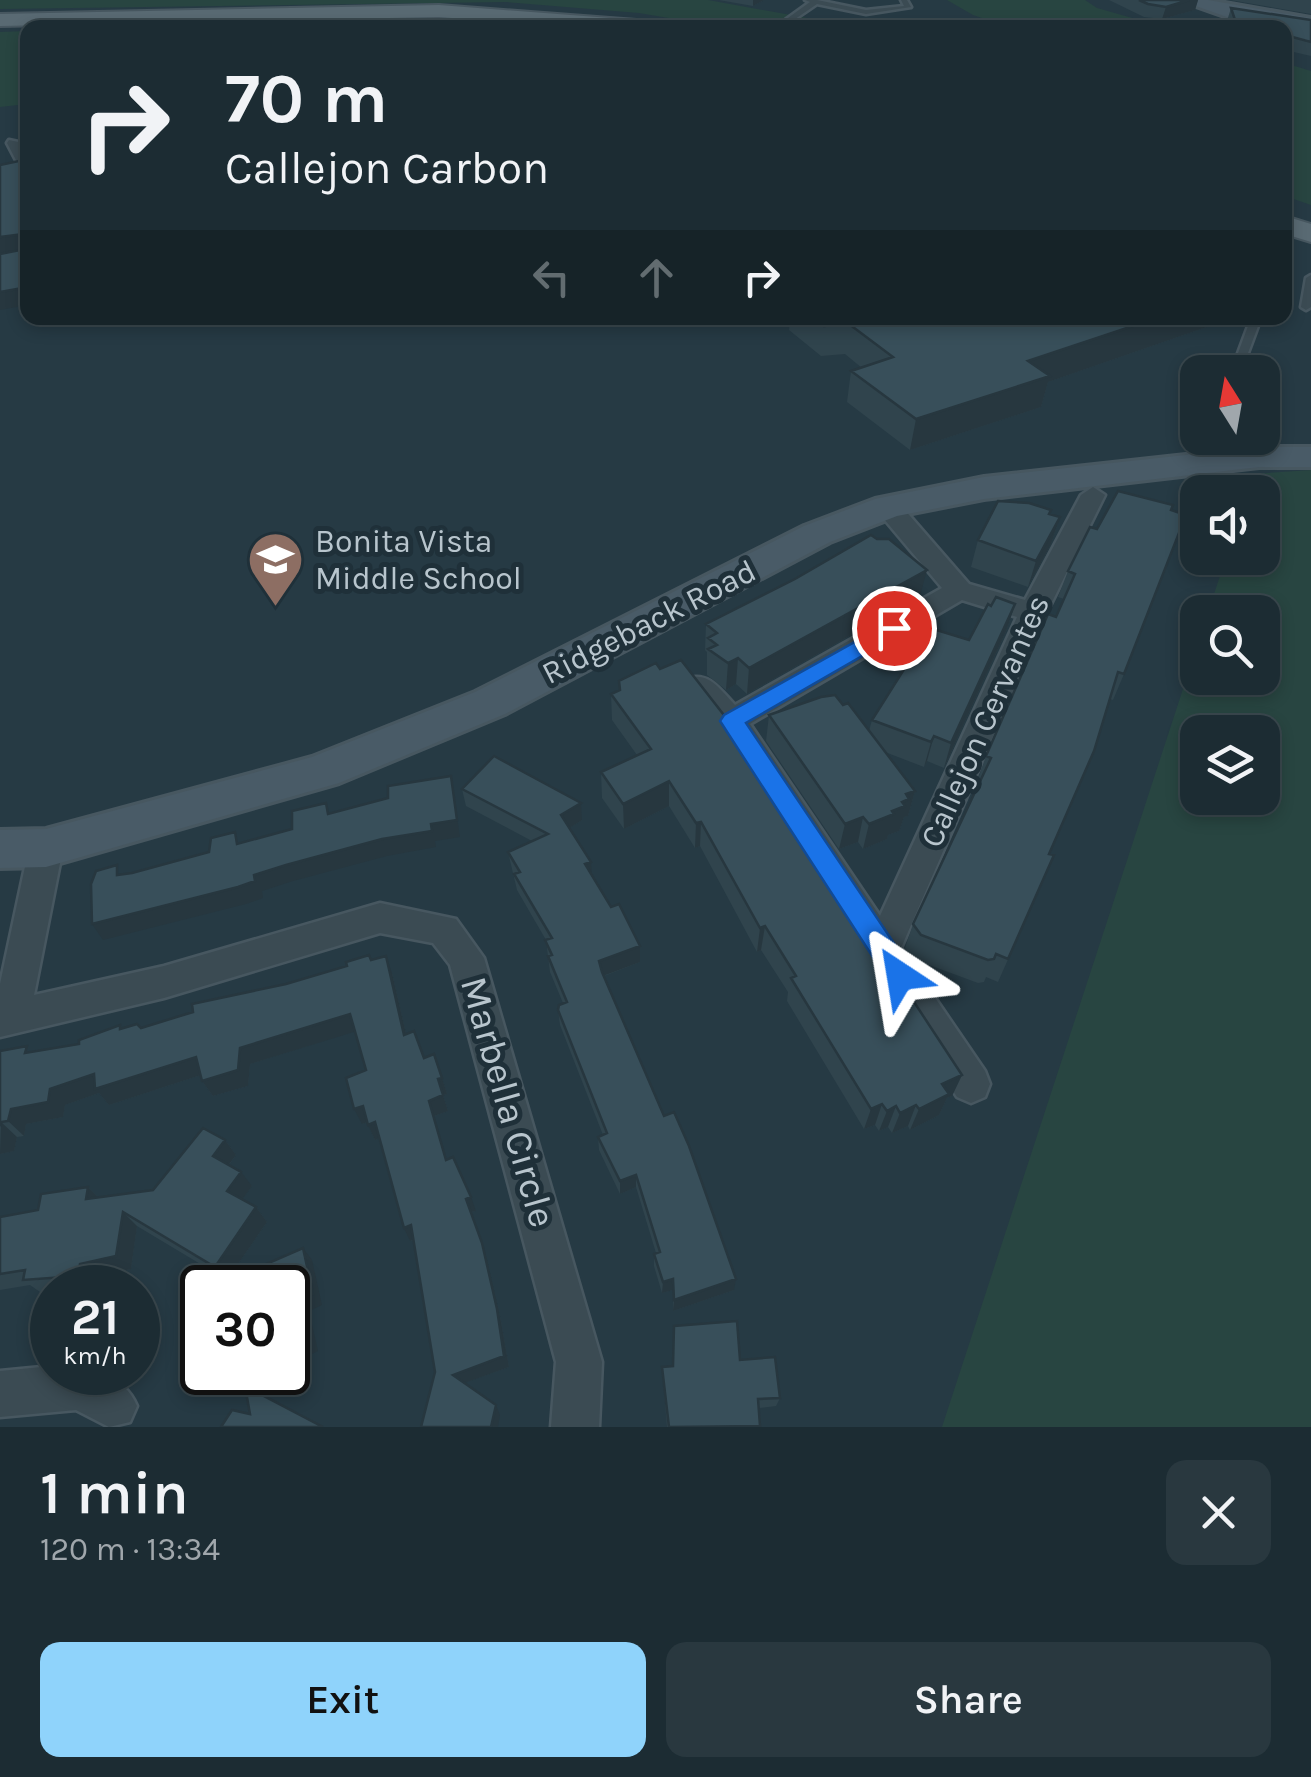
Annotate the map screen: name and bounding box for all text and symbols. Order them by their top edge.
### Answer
text: 70 m [225,58,388,140]
icon: right [60,60,190,190]
text: Callejon Carbon [225,142,549,194]
icon: left [524,250,579,305]
icon: ahead [629,250,684,305]
icon: right [734,250,789,305]
north arrow [1180,355,1280,455]
map controls [1180,355,1280,815]
button: sound [1180,475,1280,575]
place label: Bonita Vista Middle School [315,523,522,597]
school or university icon: Bonita Vista Middle School [246,529,306,608]
street label: Ridgeback Road [536,552,762,692]
pin [852,586,937,671]
street label: Callejon Cervantes [913,589,1057,853]
button: search [1180,595,1280,695]
icon: arrive [867,601,922,656]
button: layers [1180,715,1280,815]
position arrow [848,924,952,1028]
street label: Marbella Circle [451,972,565,1232]
speed limit sign: 30 [180,1265,310,1395]
text: 21 [71,1288,119,1347]
text: km/h [63,1341,127,1370]
text: 1 min [40,1458,189,1528]
button: close [1166,1460,1271,1565]
text: 120 m · 13:34 [40,1531,220,1568]
button: Exit [40,1642,646,1757]
button: Share [666,1642,1271,1757]

